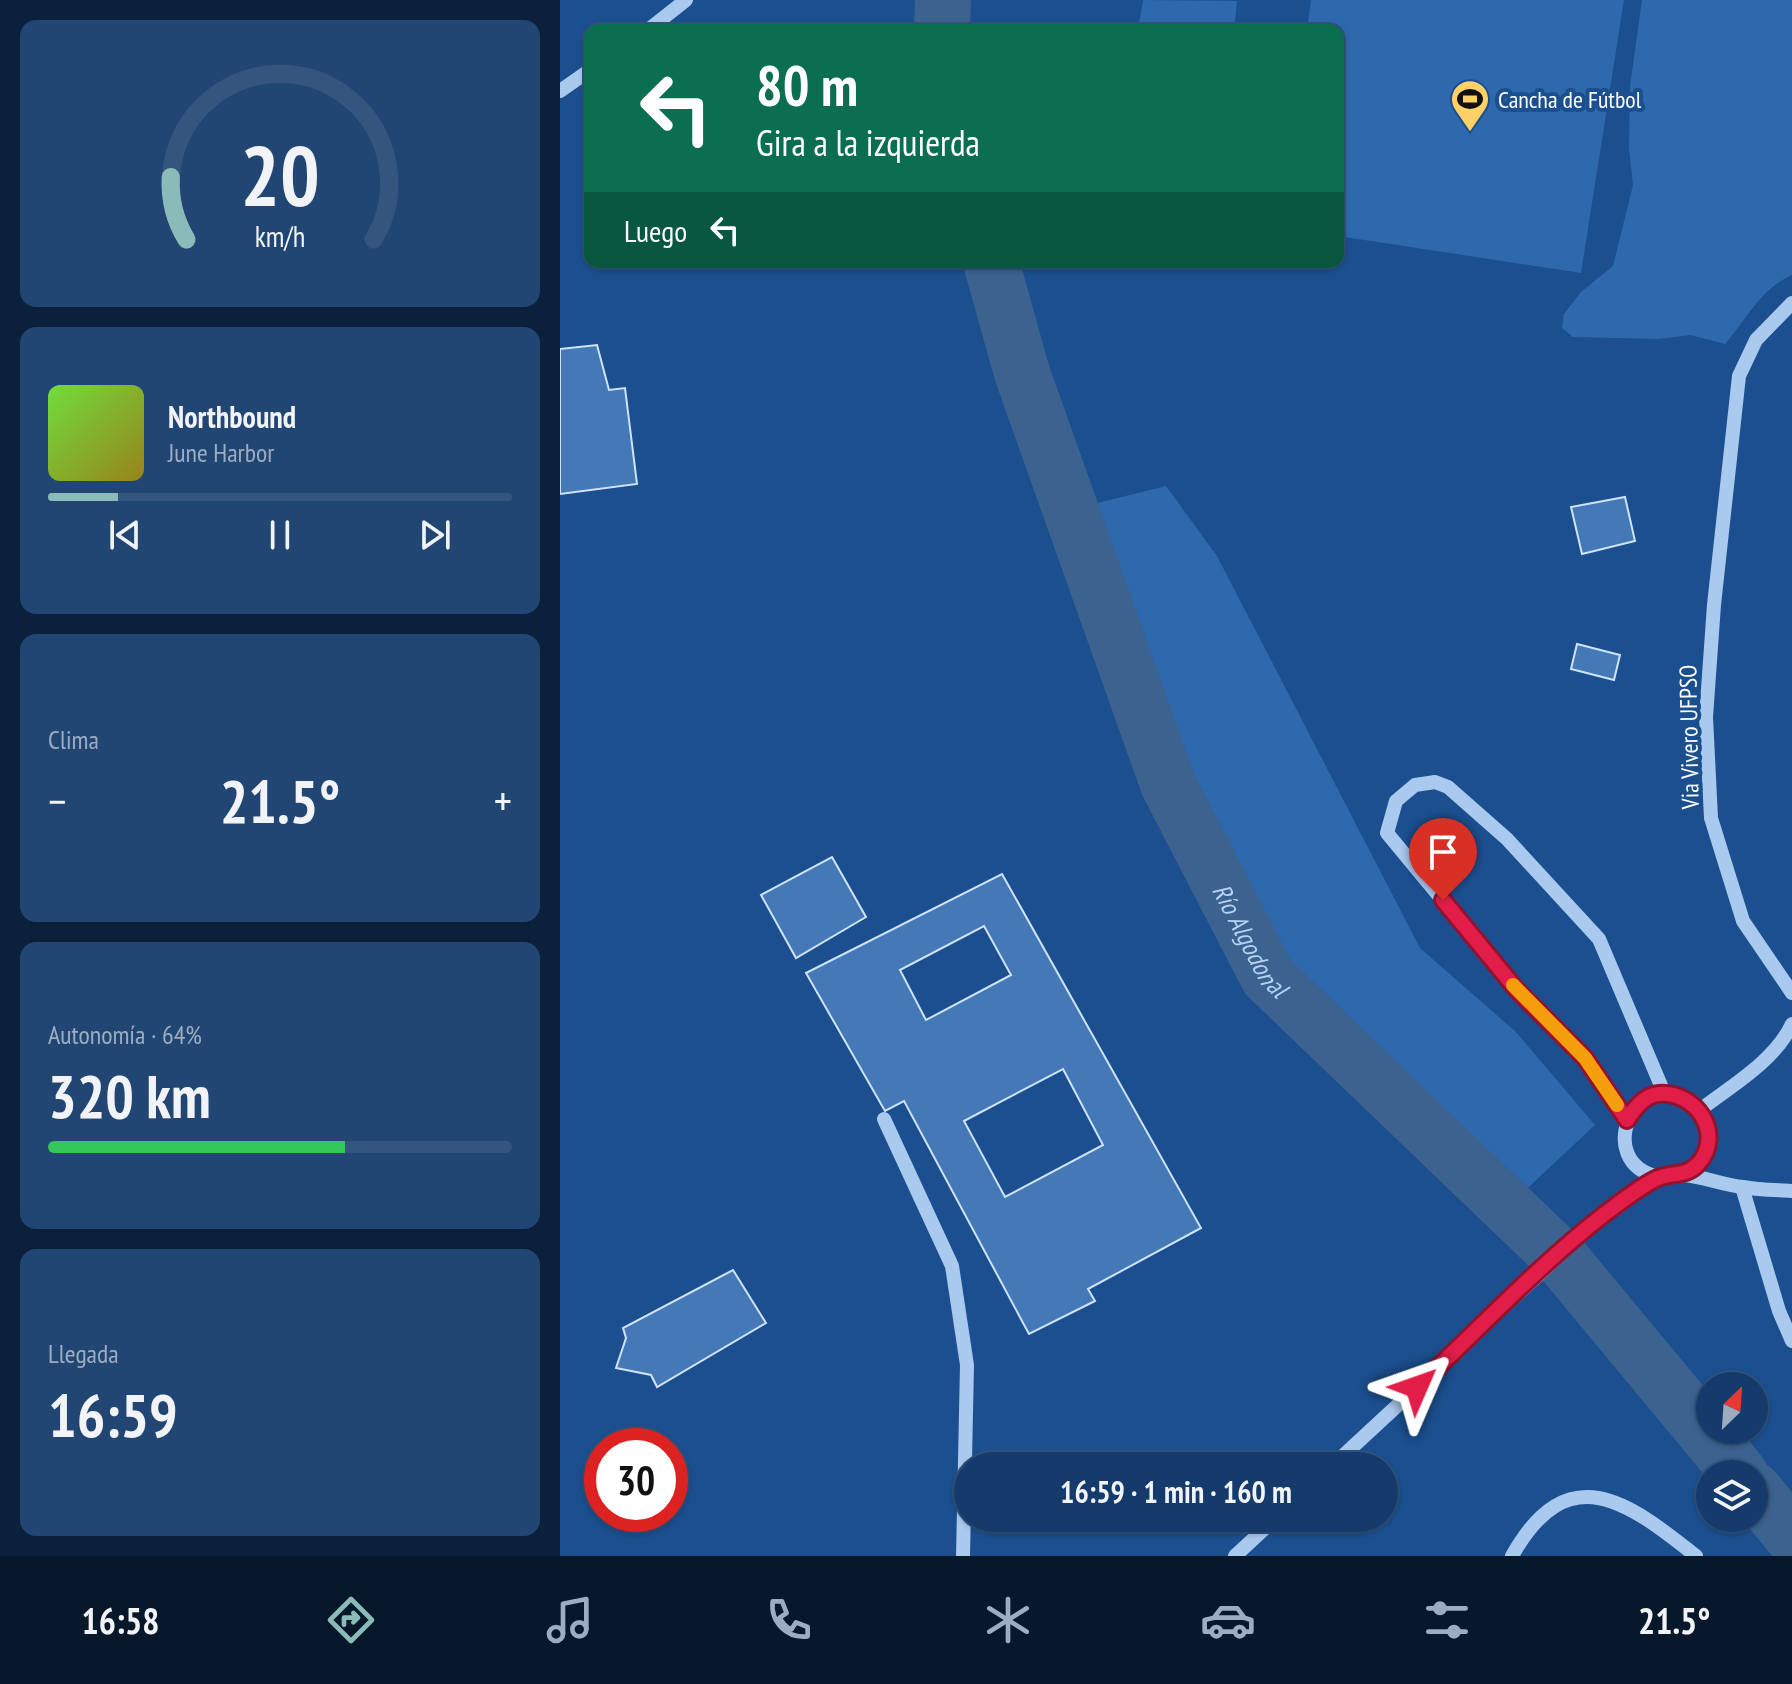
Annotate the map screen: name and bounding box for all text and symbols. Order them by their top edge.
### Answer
text: 80 m [756,49,858,121]
icon: left [624,56,728,160]
sports icon: Cancha de Fútbol [1449,78,1491,133]
place label: Cancha de Fútbol [1498,84,1642,115]
text: Gira a la izquierda [756,119,980,166]
text: 20 [240,120,320,228]
icon: left [703,208,747,252]
text: Luego [624,211,687,250]
text: km/h [255,218,305,255]
text: Northbound [168,397,296,436]
text: June Harbor [168,436,274,469]
icon: previous [103,513,147,557]
icon: pause [258,513,302,557]
icon: next [413,513,457,557]
street label: Via Vivero UFPSO [1672,664,1706,811]
text: Clima [48,723,99,756]
text: 21.5° [220,762,340,840]
text: − [48,772,66,829]
text: + [494,772,512,829]
pin [1409,818,1477,900]
icon: arrive [1421,830,1465,874]
water label: Río Algodonal [1206,878,1297,1006]
text: Autonomía · 64% [48,1018,202,1051]
text: 320 km [48,1057,211,1135]
text: Llegada [48,1337,119,1370]
position arrow [1375,1345,1459,1429]
north arrow [1696,1372,1768,1444]
map controls [1696,1372,1768,1532]
text: 16:59 [48,1376,178,1454]
speed limit sign: 30 [584,1428,688,1532]
button: layers [1696,1460,1768,1532]
text: 16:59 · 1 min · 160 m [1060,1472,1292,1511]
icon: directions [323,1592,379,1648]
icon: music [542,1592,598,1648]
icon: phone [761,1592,817,1648]
icon: climate [980,1592,1036,1648]
icon: car [1200,1592,1256,1648]
icon: filters [1419,1592,1475,1648]
text: 16:58 [82,1597,159,1644]
text: 21.5° [1638,1597,1710,1644]

